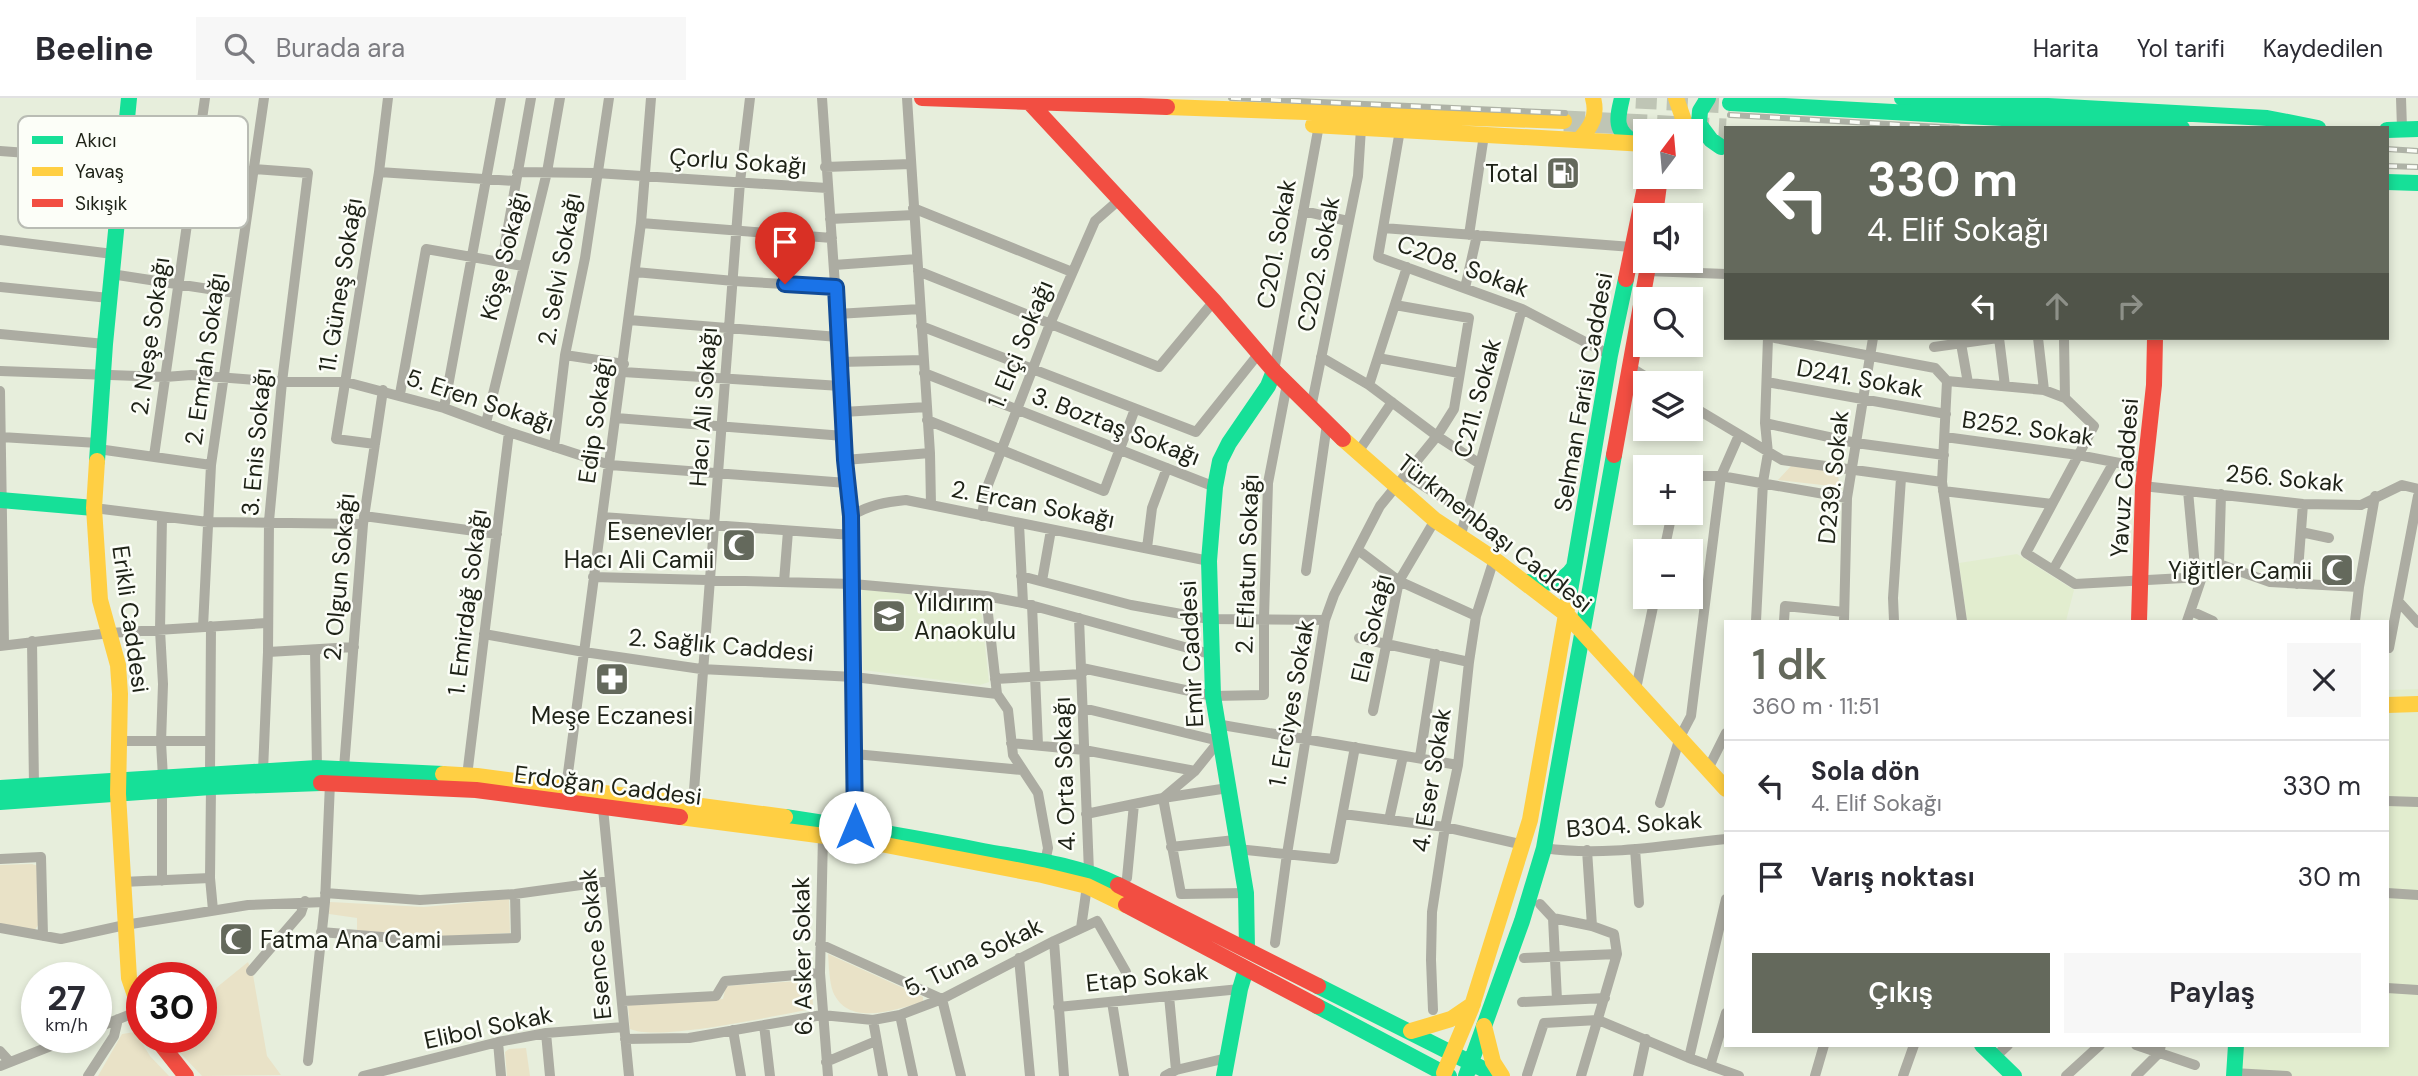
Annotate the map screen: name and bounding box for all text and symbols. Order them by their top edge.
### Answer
search box [196,17,686,80]
text: Beeline [35,27,154,70]
icon: search [220,29,258,67]
text: Burada ara [276,31,405,65]
text: Harita [2033,33,2099,64]
text: Yol tarifi [2137,33,2225,64]
text: Kaydedilen [2263,33,2383,64]
legend [18,116,248,228]
north arrow [1633,119,1703,189]
map controls [1633,119,1703,609]
text: Akıcı [75,128,117,153]
street label: Çorlu Sokağı [668,141,808,181]
text: 330 m [1867,147,2018,211]
fuel station icon: Total [1544,154,1582,192]
icon: left [1752,154,1843,245]
place label: Total [1485,158,1538,189]
text: Yavaş [75,159,124,184]
street label: C201. Sokak [1249,177,1303,311]
street label: Köşe Sokağı [473,188,535,324]
street label: 2. Selvi Sokağı [530,190,588,348]
text: Sıkışık [75,191,128,216]
street label: C202. Sokak [1290,194,1346,334]
street label: 11. Güneş Sokağı [311,196,369,374]
button: sound [1633,203,1703,273]
text: 4. Elif Sokağı [1867,209,2049,251]
pin [755,212,815,284]
icon: arrive [766,223,804,261]
street label: C208. Sokak [1393,228,1533,304]
street label: 2. Neşe Sokağı [124,255,176,417]
street label: Selman Farisi Caddesi [1547,270,1619,514]
street label: 2. Emrah Sokağı [178,271,232,447]
street label: 1. Elçi Sokağı [980,276,1060,412]
button: search [1633,287,1703,357]
icon: left [1965,287,2003,325]
icon: ahead [2038,287,2076,325]
icon: right [2111,287,2149,325]
street label: Hacı Ali Sokağı [682,326,724,488]
street label: C211. Sokak [1446,335,1508,461]
street label: D241. Sokak [1794,352,1926,404]
street label: Edip Sokağı [571,355,619,485]
street label: 5. Eren Sokağı [402,362,558,438]
street label: 3. Enis Sokağı [234,367,278,517]
button: layers [1633,371,1703,441]
street label: 3. Boztaş Sokağı [1027,380,1205,472]
street label: Yavuz Caddesi [2103,397,2145,559]
street label: B252. Sokak [1960,403,2096,453]
street label: D239. Sokak [1811,409,1855,545]
street label: Türkmenbaşı Caddesi [1391,447,1599,619]
button: + [1633,455,1703,525]
street label: 256. Sokak [2224,457,2346,499]
street label: 2. Ercan Sokağı [949,473,1117,535]
street label: 2. Eflatun Sokağı [1228,473,1266,655]
street label: 2. Olgun Sokağı [316,492,362,662]
street label: 1. Emirdağ Sokağı [440,507,494,697]
place label: Esenevler Hacı Ali Camii [564,516,714,575]
mosque icon: Esenevler Hacı Ali Camii [720,526,758,564]
button: − [1633,539,1703,609]
street label: Erikli Caddesi [105,543,157,695]
mosque icon: Yiğitler Camii [2318,551,2356,589]
place label: Yiğitler Camii [2168,555,2312,586]
street label: Ela Sokağı [1343,571,1399,685]
street label: Emir Caddesi [1172,580,1210,728]
place label: Yıldırım Anaokulu [914,587,1016,646]
school or university icon: Yıldırım Anaokulu [870,597,908,635]
street label: 1. Erciyes Sokak [1261,617,1321,789]
street label: 2. Sağlık Caddesi [627,621,815,669]
text: 1 dk [1752,637,1827,692]
button: close [2287,643,2361,717]
pharmacy icon: Meşe Eczanesi [593,660,631,698]
text: 360 m · 11:51 [1752,691,1879,721]
street label: 4. Orta Sokağı [1046,697,1082,851]
place label: Meşe Eczanesi [531,700,693,731]
street label: 4. Eser Sokak [1404,706,1458,854]
text: Sola dön [1811,754,1920,788]
street label: Erdoğan Caddesi [512,758,704,812]
icon: left [1752,767,1790,805]
text: 330 m [2282,769,2361,803]
text: 4. Elif Sokağı [1811,788,1942,818]
position arrow [818,790,892,864]
street label: B304. Sokak [1565,804,1703,844]
icon: arrive [1752,858,1790,896]
text: Varış noktası [1811,860,1975,894]
text: 30 m [2298,860,2361,894]
street label: Esence Sokak [572,867,618,1021]
street label: 6. Asker Sokak [785,876,819,1036]
street label: 5. Tuna Sokak [899,910,1047,1004]
mosque icon: Fatma Ana Cami [217,920,255,958]
place label: Fatma Ana Cami [260,924,441,955]
button: Çıkış [1752,953,2050,1033]
button: Paylaş [2064,953,2361,1033]
street label: Etap Sokak [1084,955,1210,999]
speed limit sign: 30 [126,962,217,1053]
text: 27 [47,975,86,1021]
street label: Elibol Sokak [421,998,555,1056]
text: km/h [45,1013,88,1037]

